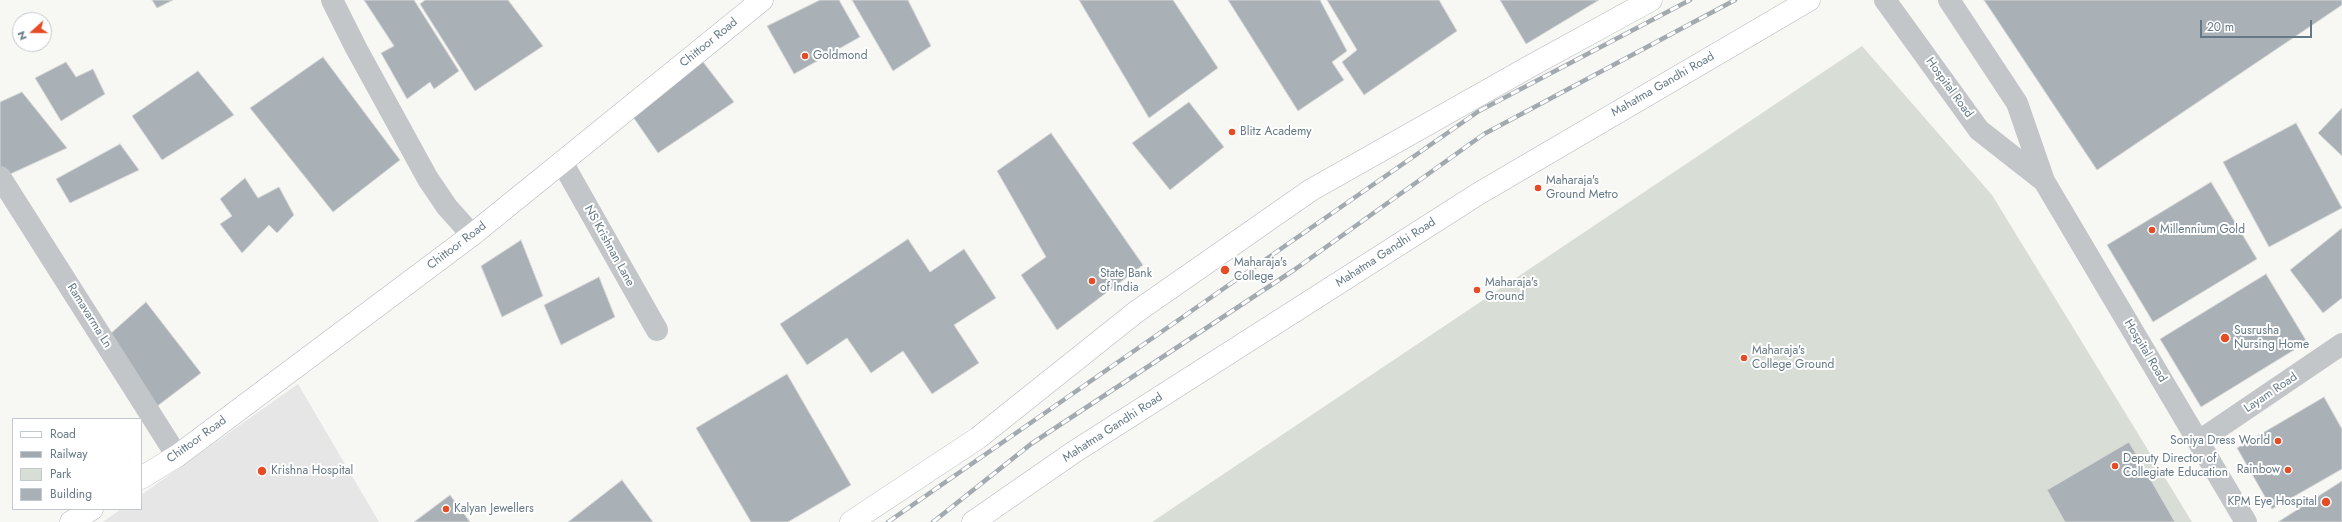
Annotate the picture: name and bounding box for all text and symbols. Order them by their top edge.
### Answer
north arrow [12,12,52,52]
scale bar [2202,12,2314,38]
street label: Chittoor Road [677,15,741,71]
text: 20 m [2207,18,2234,36]
text: N [13,29,31,43]
place label: Goldmond [813,49,868,63]
street label: Mahatma Gandhi Road [1609,50,1717,120]
marker: Goldmond [800,51,810,61]
street label: Hospital Road [1922,55,1976,121]
place label: Blitz Academy [1240,125,1312,139]
marker: Blitz Academy [1227,127,1237,137]
place label: Maharaja's Ground Metro [1546,174,1618,202]
marker: Maharaja's Ground Metro [1533,183,1543,193]
street label: NS Krishnan Lane [581,203,637,289]
street label: Mahatma Gandhi Road [1333,215,1439,291]
street label: Chittoor Road [425,219,489,273]
place label: Millennium Gold [2160,223,2245,237]
marker: Millennium Gold [2147,225,2157,235]
place label: Maharaja's College [1234,256,1287,284]
marker: Maharaja's College [1219,264,1231,276]
place label: State Bank of India [1100,267,1152,295]
marker: State Bank of India [1087,276,1097,286]
place label: Maharaja's Ground [1485,276,1538,304]
street label: Ramavarma Ln [64,281,114,351]
marker: Maharaja's Ground [1472,285,1482,295]
street label: Hospital Road [2121,317,2169,385]
place label: Susrusha Nursing Home [2234,324,2309,352]
marker: Susrusha Nursing Home [2219,332,2231,344]
place label: Maharaja's College Ground [1752,344,1834,372]
marker: Maharaja's College Ground [1739,353,1749,363]
street label: Layam Road [2242,370,2300,416]
street label: Mahatma Gandhi Road [1060,390,1166,466]
street label: Chittoor Road [164,414,230,466]
legend [12,418,142,510]
text: Road [50,425,76,443]
place label: Soniya Dress World [2170,434,2270,448]
marker: Soniya Dress World [2273,436,2283,446]
text: Railway [50,445,88,463]
place label: Deputy Director of Collegiate Education [2123,452,2228,480]
marker: Deputy Director of Collegiate Education [2110,461,2120,471]
place label: Rainbow [2237,463,2280,477]
place label: Krishna Hospital [271,464,353,478]
text: Park [50,465,71,483]
marker: Krishna Hospital [256,465,268,477]
marker: Rainbow [2283,465,2293,475]
text: Building [50,485,92,503]
place label: KPM Eye Hospital [2228,495,2317,509]
marker: KPM Eye Hospital [2320,496,2332,508]
place label: Kalyan Jewellers [454,502,534,516]
marker: Kalyan Jewellers [441,504,451,514]

